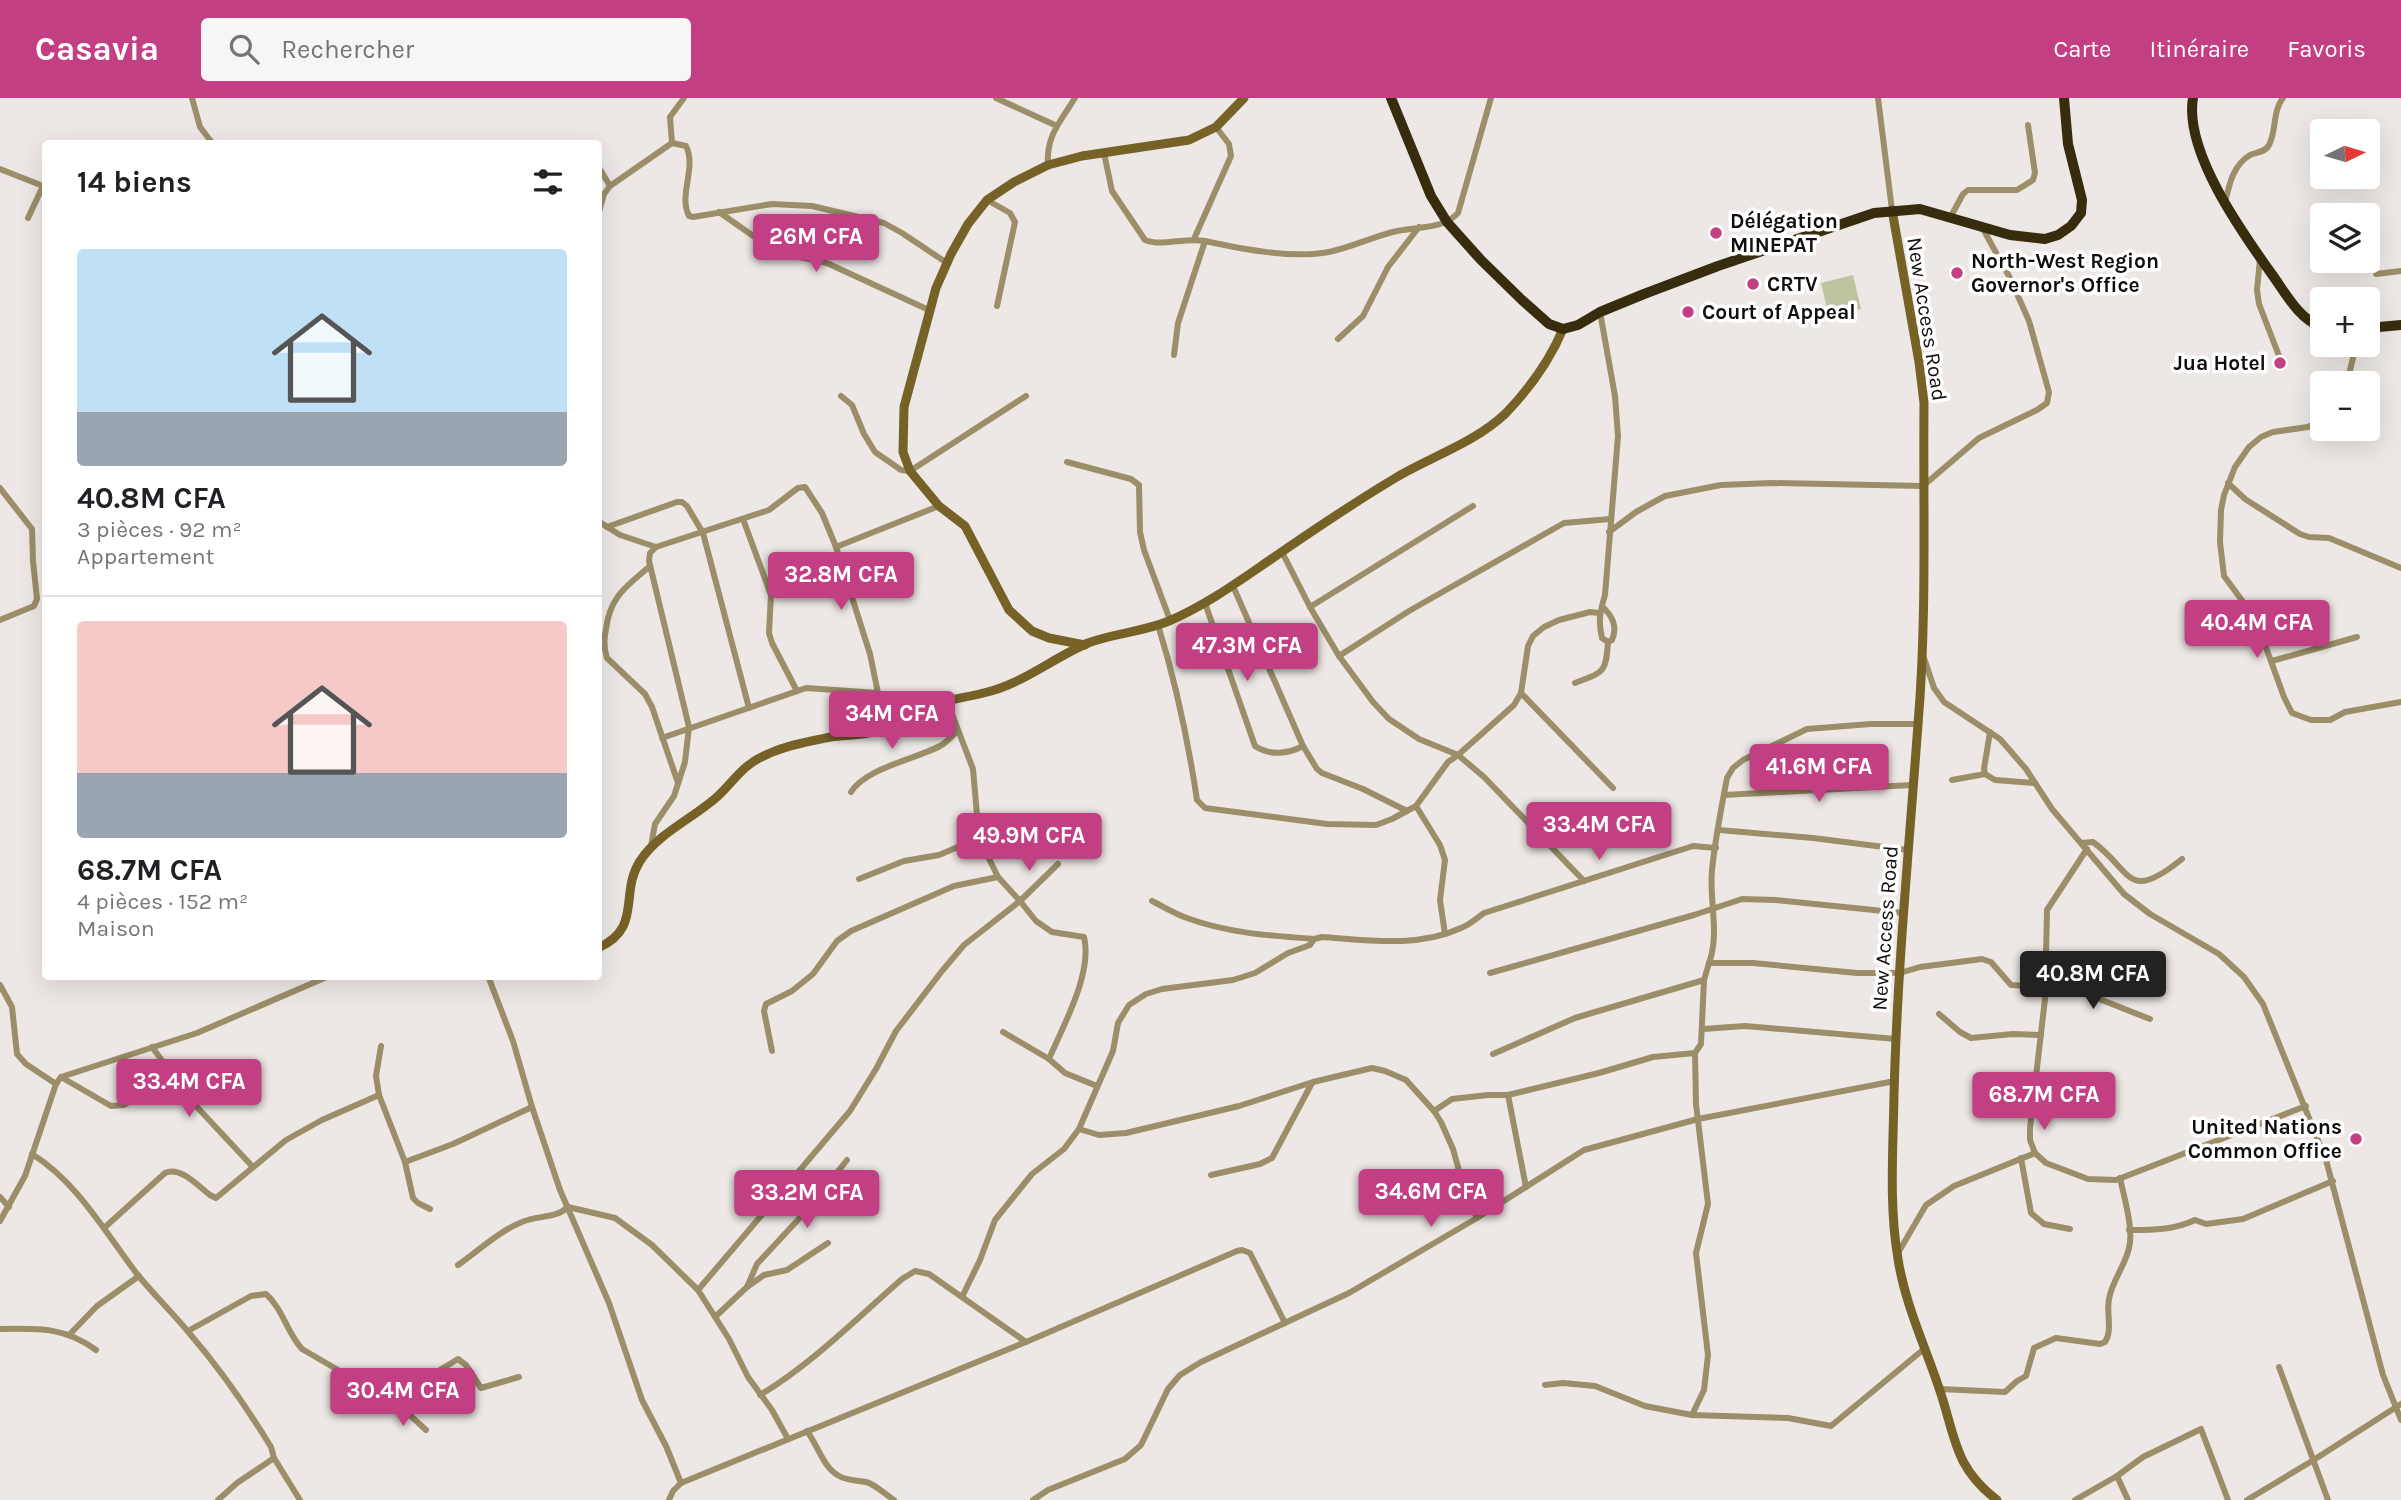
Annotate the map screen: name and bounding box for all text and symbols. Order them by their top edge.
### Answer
search box [201,18,691,81]
text: Casavia [35,30,159,68]
icon: search [225,30,263,68]
text: Rechercher [281,34,414,65]
text: Carte [2053,35,2111,63]
text: Itinéraire [2149,35,2249,63]
text: Favoris [2287,35,2366,63]
north arrow [2310,119,2380,189]
map controls [2310,119,2380,441]
icon: filters [529,163,567,201]
text: 14 biens [77,164,192,200]
button: layers [2310,203,2380,273]
place label: Délégation MINEPAT [1730,209,1838,257]
pin: 26M CFA [751,214,881,274]
text: 26M CFA [769,223,863,250]
marker: Délégation MINEPAT [1708,225,1724,241]
street label: New Access Road [1902,235,1952,403]
place label: North-West Region Governor's Office [1971,249,2159,297]
marker: North-West Region Governor's Office [1949,265,1965,281]
place label: CRTV [1767,272,1818,296]
marker: CRTV [1745,276,1761,292]
button: + [2310,287,2380,357]
icon: home [259,295,385,421]
place label: Court of Appeal [1702,300,1856,324]
marker: Court of Appeal [1680,304,1696,320]
place label: Jua Hotel [2173,351,2266,375]
marker: Jua Hotel [2272,355,2288,371]
button: − [2310,371,2380,441]
text: 40.8M CFA [77,480,226,516]
text: 3 pièces · 92 m² [77,516,242,543]
text: Appartement [77,543,214,570]
pin: 32.8M CFA [761,552,921,612]
text: 32.8M CFA [784,561,898,588]
pin: 40.4M CFA [2177,601,2337,660]
text: 40.4M CFA [2201,609,2313,636]
pin: 47.3M CFA [1167,624,1327,683]
text: 47.3M CFA [1192,632,1302,659]
icon: home [259,667,385,793]
pin: 34M CFA [827,692,957,751]
text: 34M CFA [845,700,939,727]
pin: 41.6M CFA [1739,744,1899,804]
text: 41.6M CFA [1766,753,1872,780]
pin: 33.4M CFA [1519,802,1679,862]
text: 33.4M CFA [1542,811,1656,838]
pin: 49.9M CFA [949,814,1109,873]
text: 49.9M CFA [973,822,1085,849]
street label: New Access Road [1867,845,1903,1011]
text: 68.7M CFA [77,852,222,888]
text: 4 pièces · 152 m² [77,888,248,915]
text: Maison [77,915,155,942]
pin: 40.8M CFA [2013,951,2173,1011]
text: 40.8M CFA [2036,960,2150,987]
pin: 33.4M CFA [109,1060,269,1119]
text: 33.4M CFA [132,1068,246,1095]
pin: 68.7M CFA [1964,1072,2124,1132]
text: 68.7M CFA [1988,1081,2100,1108]
place label: United Nations Common Office [2188,1115,2342,1163]
marker: United Nations Common Office [2348,1131,2364,1147]
pin: 33.2M CFA [727,1170,887,1230]
pin: 34.6M CFA [1351,1170,1511,1229]
text: 34.6M CFA [1375,1178,1487,1205]
text: 33.2M CFA [750,1179,864,1206]
pin: 30.4M CFA [323,1368,483,1428]
text: 30.4M CFA [346,1377,460,1404]

